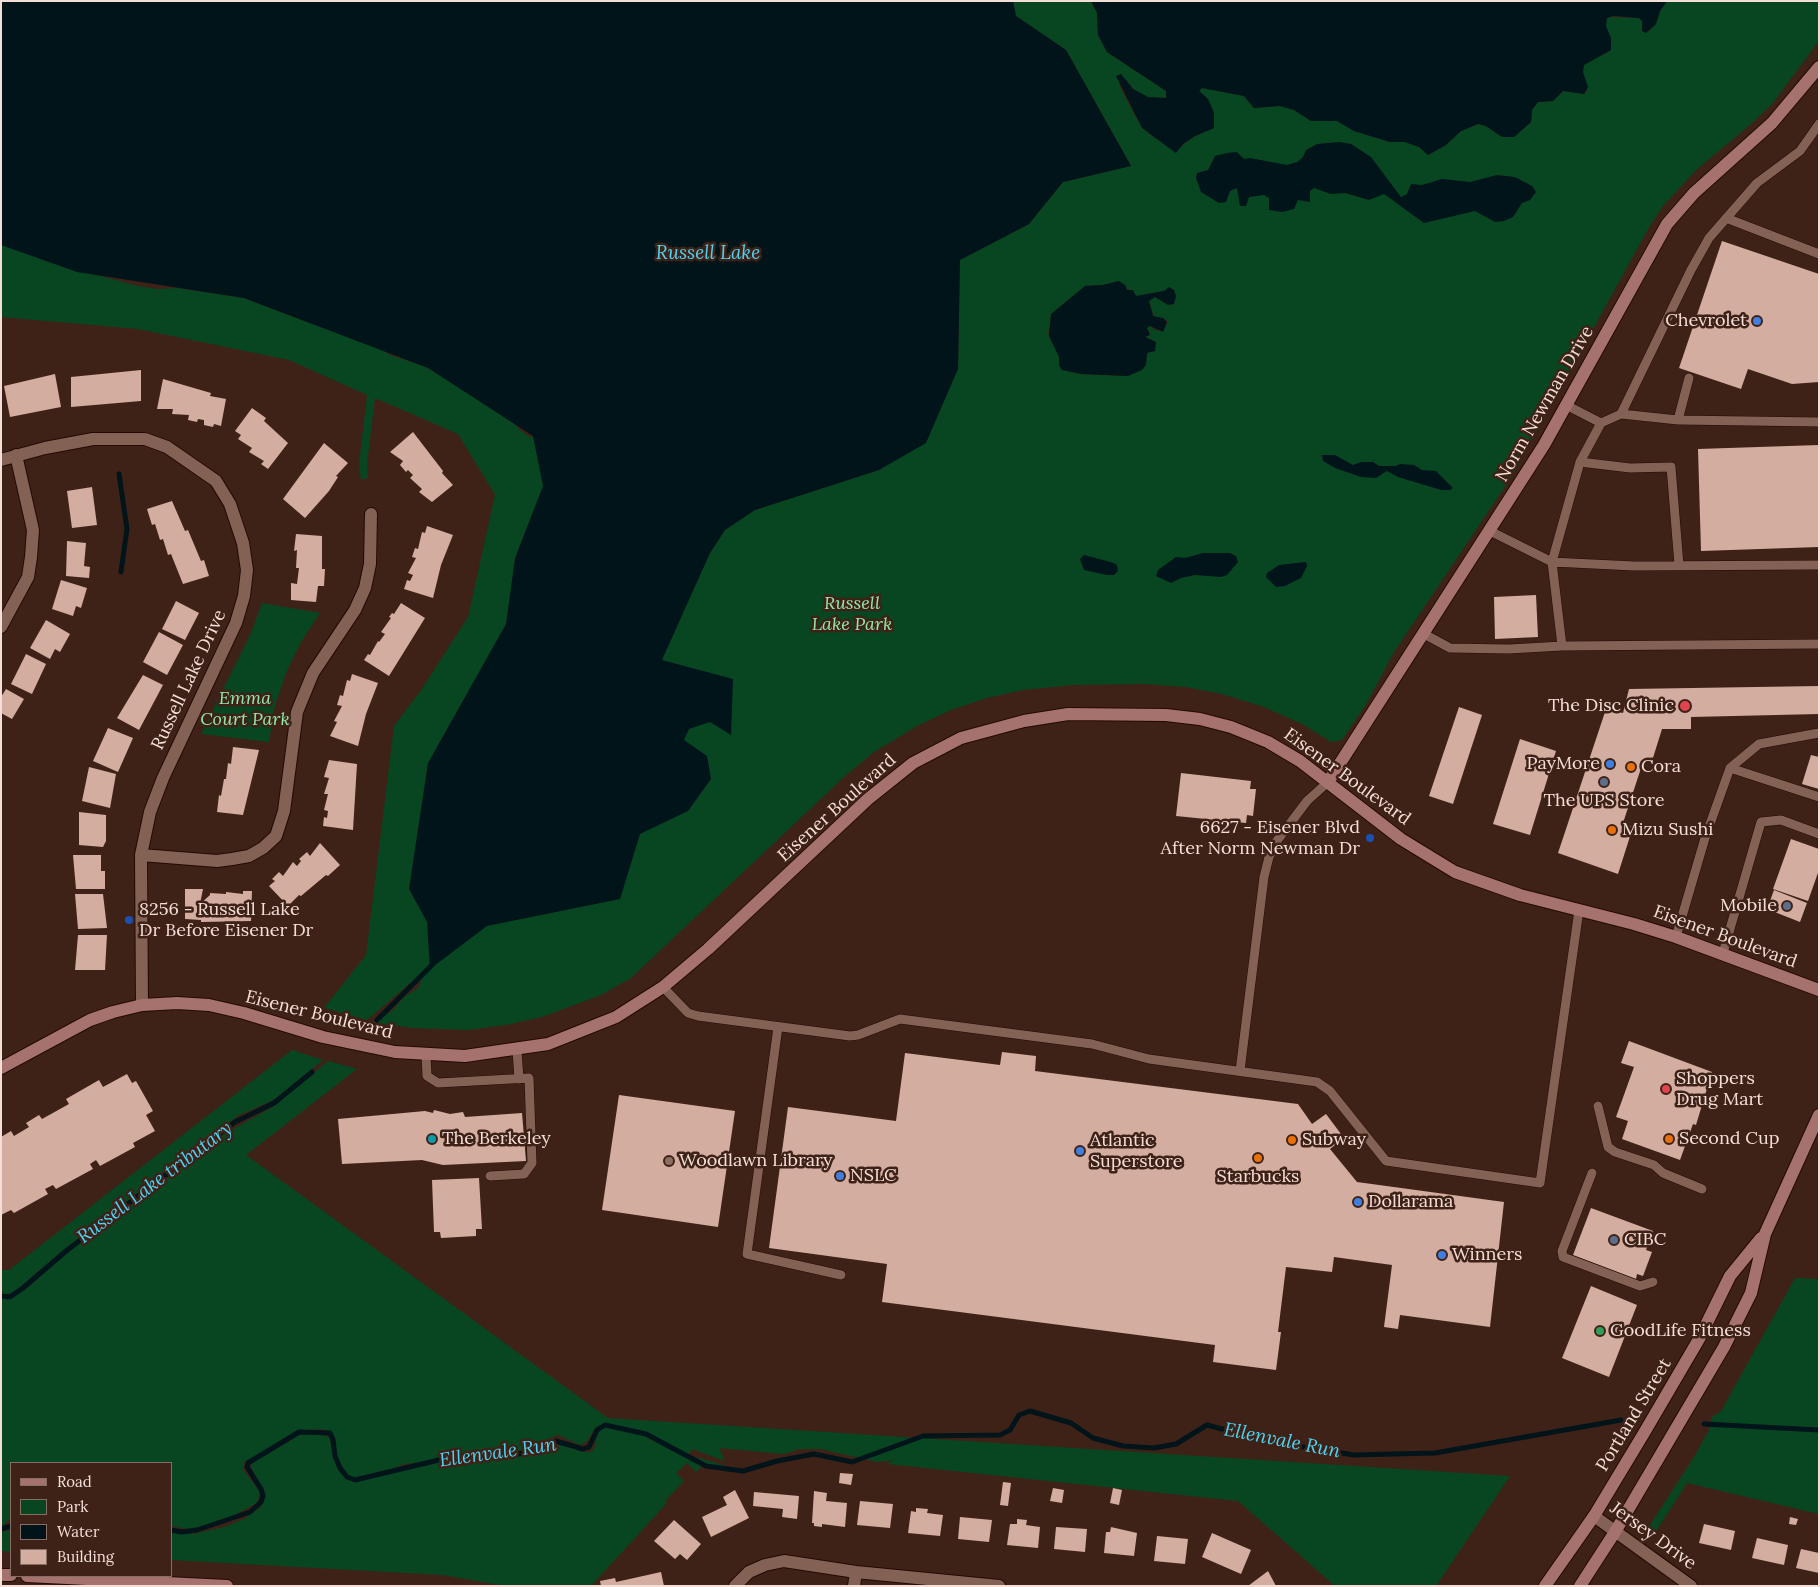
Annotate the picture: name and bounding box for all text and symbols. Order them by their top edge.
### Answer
water label: Russell Lake [656,243,760,265]
place label: Chevrolet [1665,310,1747,332]
marker: Chevrolet [1751,315,1763,327]
street label: Norm Newman Drive [1492,322,1598,486]
park label: Russell Lake Park [812,593,892,636]
street label: Russell Lake Drive [147,606,231,754]
park label: Emma Court Park [200,688,290,731]
place label: The Disc Clinic [1548,695,1674,717]
marker: The Disc Clinic [1678,699,1692,713]
street label: Eisener Boulevard [1279,724,1415,830]
street label: Eisener Boulevard [774,749,900,867]
place label: PayMore [1527,753,1600,775]
place label: Cora [1641,756,1681,778]
marker: PayMore [1604,758,1616,770]
marker: Cora [1625,761,1637,773]
marker: The UPS Store [1598,776,1610,788]
place label: The UPS Store [1543,790,1665,812]
place label: 6627 - Eisener Blvd After Norm Newman Dr [1161,817,1360,860]
place label: Mizu Sushi [1622,819,1713,841]
marker: Mizu Sushi [1606,824,1618,836]
marker: 6627 - Eisener Blvd After Norm Newman Dr [1364,832,1376,844]
place label: Mobile [1720,895,1777,917]
place label: 8256 - Russell Lake Dr Before Eisener Dr [139,899,313,942]
marker: Mobile [1781,900,1793,912]
street label: Eisener Boulevard [1650,901,1800,973]
marker: 8256 - Russell Lake Dr Before Eisener Dr [123,914,135,926]
street label: Eisener Boulevard [243,986,395,1044]
place label: Shoppers Drug Mart [1676,1068,1763,1110]
marker: Shoppers Drug Mart [1660,1083,1672,1095]
water label: Russell Lake tributary [73,1117,237,1249]
place label: The Berkeley [442,1128,551,1150]
place label: Second Cup [1679,1128,1779,1150]
place label: Subway [1302,1129,1366,1151]
place label: Atlantic Superstore [1090,1130,1182,1172]
marker: The Berkeley [426,1133,438,1145]
marker: Second Cup [1663,1133,1675,1145]
marker: Subway [1286,1134,1298,1146]
marker: Atlantic Superstore [1074,1145,1086,1157]
place label: Woodlawn Library [679,1150,833,1172]
marker: Starbucks [1252,1152,1264,1164]
marker: Woodlawn Library [663,1155,675,1167]
place label: NSLC [850,1165,897,1187]
place label: Starbucks [1217,1166,1299,1188]
marker: NSLC [834,1170,846,1182]
place label: Dollarama [1368,1191,1453,1213]
marker: Dollarama [1352,1196,1364,1208]
place label: CIBC [1624,1229,1666,1251]
marker: CIBC [1608,1234,1620,1246]
place label: Winners [1452,1244,1522,1266]
marker: Winners [1436,1249,1448,1261]
place label: GoodLife Fitness [1610,1320,1751,1342]
marker: GoodLife Fitness [1594,1325,1606,1337]
street label: Portland Street [1592,1355,1676,1475]
water label: Ellenvale Run [1222,1419,1342,1463]
water label: Ellenvale Run [438,1434,558,1472]
legend [10,1462,172,1577]
text: Road [57,1472,92,1491]
text: Park [57,1497,88,1516]
street label: Jersey Drive [1606,1498,1700,1574]
text: Water [57,1522,99,1541]
text: Building [57,1547,114,1566]

